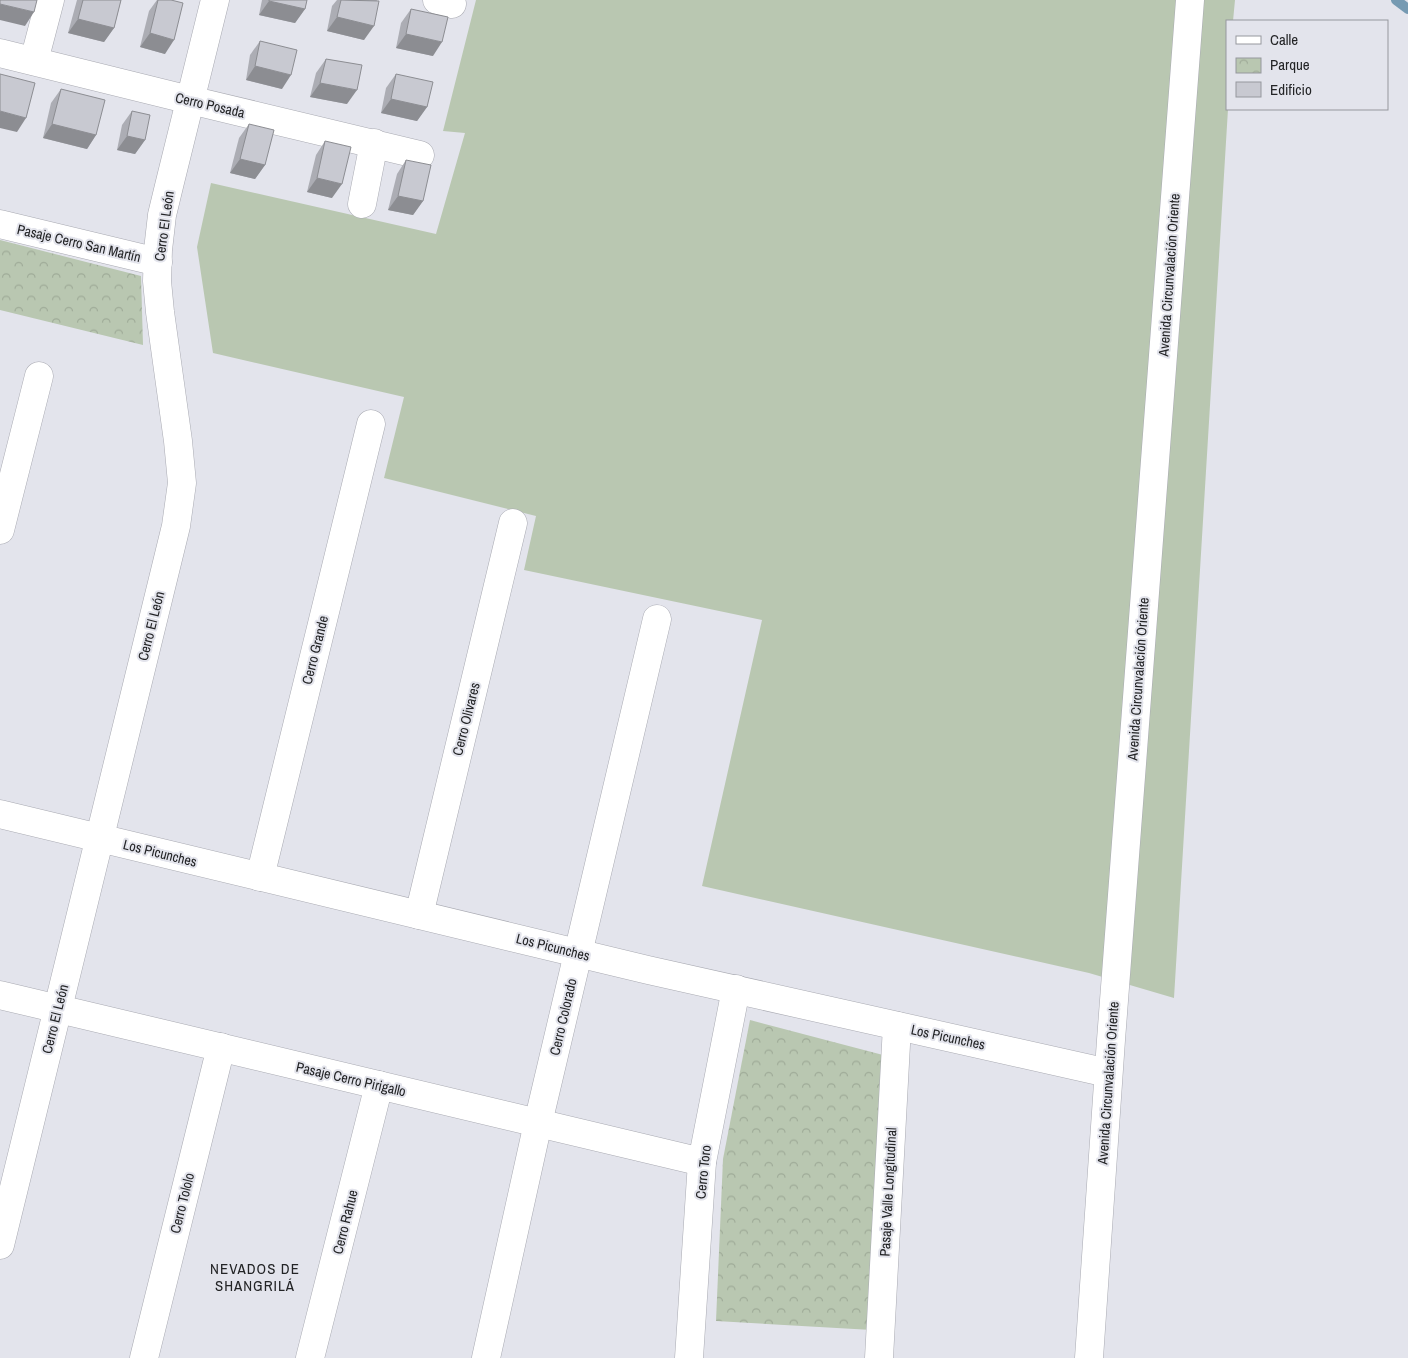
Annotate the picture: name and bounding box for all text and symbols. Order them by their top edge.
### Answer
legend [1226,20,1388,110]
text: Calle [1270,29,1298,50]
text: Parque [1270,54,1310,75]
text: Edificio [1270,79,1312,100]
street label: Cerro Posada [173,88,247,122]
street label: Cerro El León [150,190,178,262]
street label: Avenida Circunvalación Oriente [1154,193,1184,358]
street label: Pasaje Cerro San Martín [15,220,143,266]
street label: Cerro El León [134,589,168,663]
street label: Avenida Circunvalación Oriente [1123,597,1153,762]
street label: Cerro Grande [298,614,332,686]
street label: Cerro Olivares [448,680,484,757]
street label: Los Picunches [121,835,199,871]
street label: Los Picunches [514,929,592,965]
street label: Cerro Colorado [545,977,581,1057]
street label: Cerro El León [38,982,72,1056]
street label: Avenida Circunvalación Oriente [1093,1001,1123,1166]
street label: Los Picunches [909,1020,987,1054]
street label: Pasaje Cerro Pirigallo [294,1058,408,1100]
street label: Pasaje Valle Longitudinal [876,1127,900,1257]
street label: Cerro Toro [691,1144,715,1200]
street label: Cerro Tololo [166,1171,198,1235]
street label: Cerro Rahue [328,1188,362,1256]
district label: NEVADOS DE SHANGRILÁ [210,1258,300,1296]

